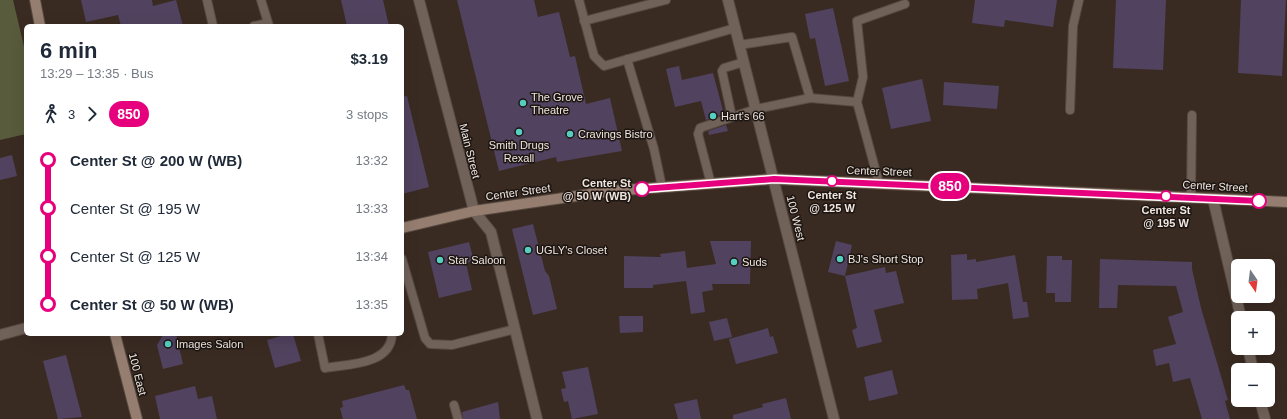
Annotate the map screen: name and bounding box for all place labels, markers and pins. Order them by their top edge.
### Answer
place label: The Grove Theatre [531,91,583,116]
marker: The Grove Theatre [518,98,528,108]
place label: Hart's 66 [721,110,765,122]
marker: Hart's 66 [708,111,718,121]
marker: Smith Drugs Rexall [514,127,524,137]
place label: Cravings Bistro [578,128,653,140]
marker: Cravings Bistro [565,129,575,139]
place label: Smith Drugs Rexall [489,139,550,164]
marker: Center St @ 125 W [826,175,838,187]
place label: Center St @ 50 W (WB) [563,177,631,202]
marker: Center St @ 50 W (WB) [634,181,650,197]
place label: Center St @ 125 W [808,189,857,214]
marker: Center St @ 195 W [1160,190,1172,202]
unlabelled marker [1251,193,1267,209]
place label: Center St @ 195 W [1142,204,1191,229]
place label: UGLY's Closet [536,244,607,256]
marker: UGLY's Closet [523,245,533,255]
place label: BJ's Short Stop [848,253,923,265]
place label: Star Saloon [448,254,505,266]
marker: BJ's Short Stop [835,254,845,264]
marker: Star Saloon [435,255,445,265]
place label: Suds [742,256,768,268]
marker: Suds [729,257,739,267]
place label: Images Salon [176,338,243,350]
marker: Images Salon [163,339,173,349]

